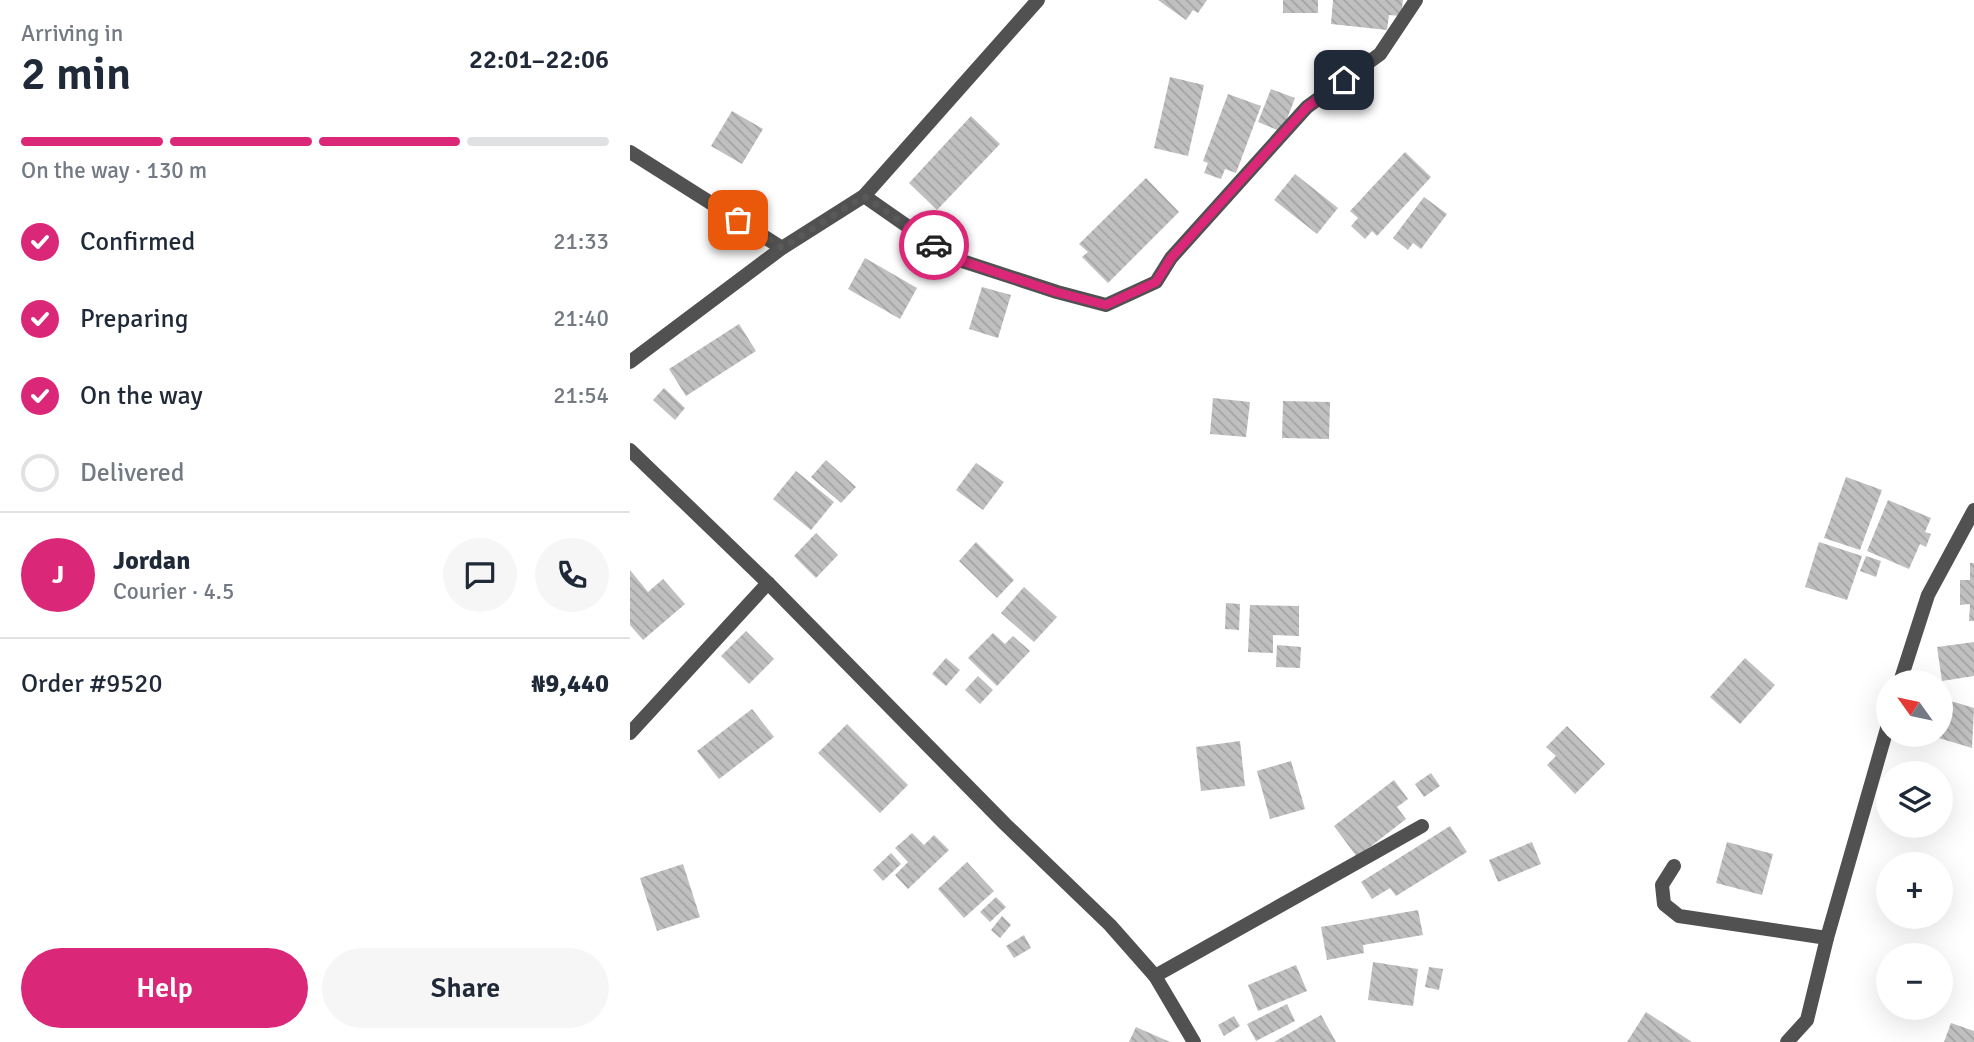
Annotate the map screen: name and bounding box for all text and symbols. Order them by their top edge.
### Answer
text: Arriving in [21,19,123,48]
text: 22:01–22:06 [469,44,609,76]
text: 2 min [21,46,131,102]
pin [1314,50,1374,110]
icon: home [1325,61,1363,99]
text: On the way · 130 m [21,156,207,185]
pin [708,190,768,250]
icon: bag [719,201,757,239]
courier [899,210,969,280]
icon: check [21,223,59,261]
text: Confirmed [80,226,195,258]
icon: car [915,226,953,264]
text: 21:33 [553,227,609,256]
icon: check [21,300,59,338]
text: Preparing [80,303,188,335]
text: 21:40 [553,304,609,333]
icon: check [21,377,59,415]
text: On the way [80,380,203,412]
text: 21:54 [553,381,609,410]
text: Delivered [80,457,185,489]
button: chat [443,538,517,612]
button: phone [535,538,609,612]
text: Jordan [113,545,190,577]
text: J [52,559,64,591]
text: Courier · 4.5 [113,577,234,606]
text: Order #9520 [21,668,162,700]
text: ₦9,440 [531,668,609,700]
north arrow [1876,670,1953,747]
map controls [1876,670,1953,1020]
button: layers [1876,761,1953,838]
button: + [1876,852,1953,929]
button: − [1876,943,1953,1020]
button: Help [21,948,308,1028]
button: Share [322,948,609,1028]

